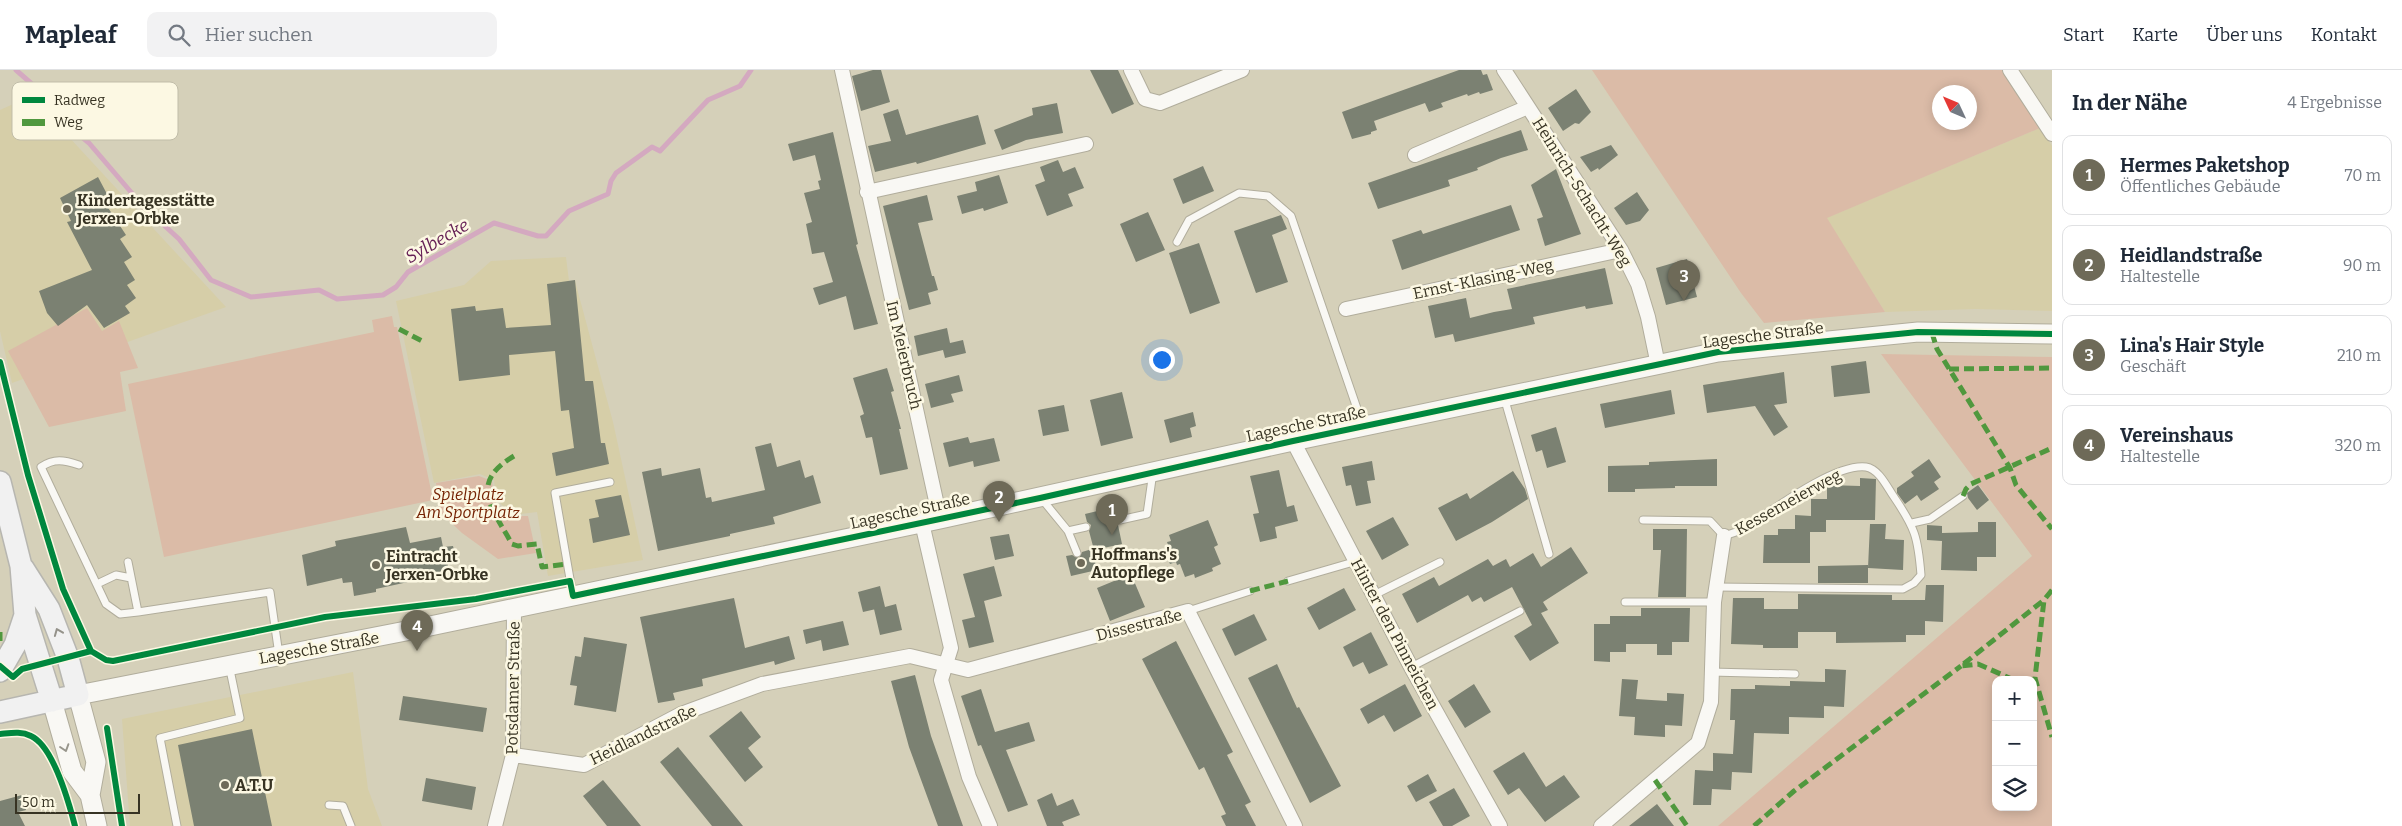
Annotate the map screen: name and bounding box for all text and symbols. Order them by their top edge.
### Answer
search box [147,12,497,57]
text: Mapleaf [25,21,117,49]
icon: search [165,21,193,49]
text: Hier suchen [205,23,313,46]
text: Start [2063,24,2104,46]
text: Karte [2132,24,2178,46]
text: Über uns [2206,24,2283,46]
text: Kontakt [2311,24,2377,46]
legend [12,82,178,140]
north arrow [1932,85,1977,130]
text: In der Nähe [2072,90,2187,116]
text: Radweg [54,92,105,109]
text: 4 Ergebnisse [2287,93,2382,112]
text: Weg [54,114,83,131]
street label: Heinrich-Schacht-Weg [1528,114,1636,270]
text: Hermes Paketshop [2120,154,2290,177]
text: 1 [2086,166,2092,185]
text: 70 m [2345,166,2381,185]
text: Öffentliches Gebäude [2120,177,2280,196]
place label: Kindertagesstätte Jerxen-Orbke [76,191,215,228]
marker: Kindertagesstätte Jerxen-Orbke [61,203,73,215]
water label: Sylbecke [401,214,473,268]
text: Heidlandstraße [2120,244,2262,267]
street label: Ernst-Klasing-Weg [1411,255,1555,303]
text: 2 [2084,256,2094,275]
text: 90 m [2343,256,2381,275]
pin: 3 [1668,260,1700,301]
text: Haltestelle [2120,267,2200,286]
street label: Im Meierbruch [882,299,926,411]
street label: Lagesche Straße [1701,318,1825,352]
text: Lina's Hair Style [2120,334,2264,357]
text: 3 [2084,346,2094,365]
text: 210 m [2337,346,2381,365]
your location [1149,347,1175,373]
text: Geschäft [2120,357,2186,376]
street label: Lagesche Straße [1244,402,1368,446]
text: Vereinshaus [2120,424,2233,447]
text: 4 [2084,436,2094,455]
text: 320 m [2334,436,2381,455]
text: Haltestelle [2120,447,2200,466]
street label: Kessemeierweg [1732,465,1844,539]
pin: 2 [983,481,1015,522]
park label: Spielplatz Am Sportplatz [415,485,520,522]
street label: Lagesche Straße [848,489,972,533]
pin: 1 [1096,494,1128,535]
place label: Hoffmans's Autopflege [1091,545,1177,582]
place label: Eintracht Jerxen-Orbke [385,547,489,584]
street label: Hinter den Pinneichen [1347,555,1443,713]
marker: Hoffmans's Autopflege [1075,557,1087,569]
marker: Eintracht Jerxen-Orbke [370,559,382,571]
street label: Dissestraße [1094,605,1184,645]
pin: 4 [401,610,433,651]
street label: Potsdamer Straße [502,621,524,755]
one-way arrow [53,628,64,637]
street label: Lagesche Straße [257,628,381,668]
map controls [1992,676,2037,811]
button: + [1992,676,2037,721]
street label: Heidlandstraße [587,701,699,769]
button: − [1992,721,2037,766]
one-way arrow [59,743,69,752]
button: layers [1992,766,2037,811]
place label: A.T.U [235,776,273,795]
marker: A.T.U [219,779,231,791]
scale bar [15,791,140,814]
text: 50 m [22,794,55,811]

